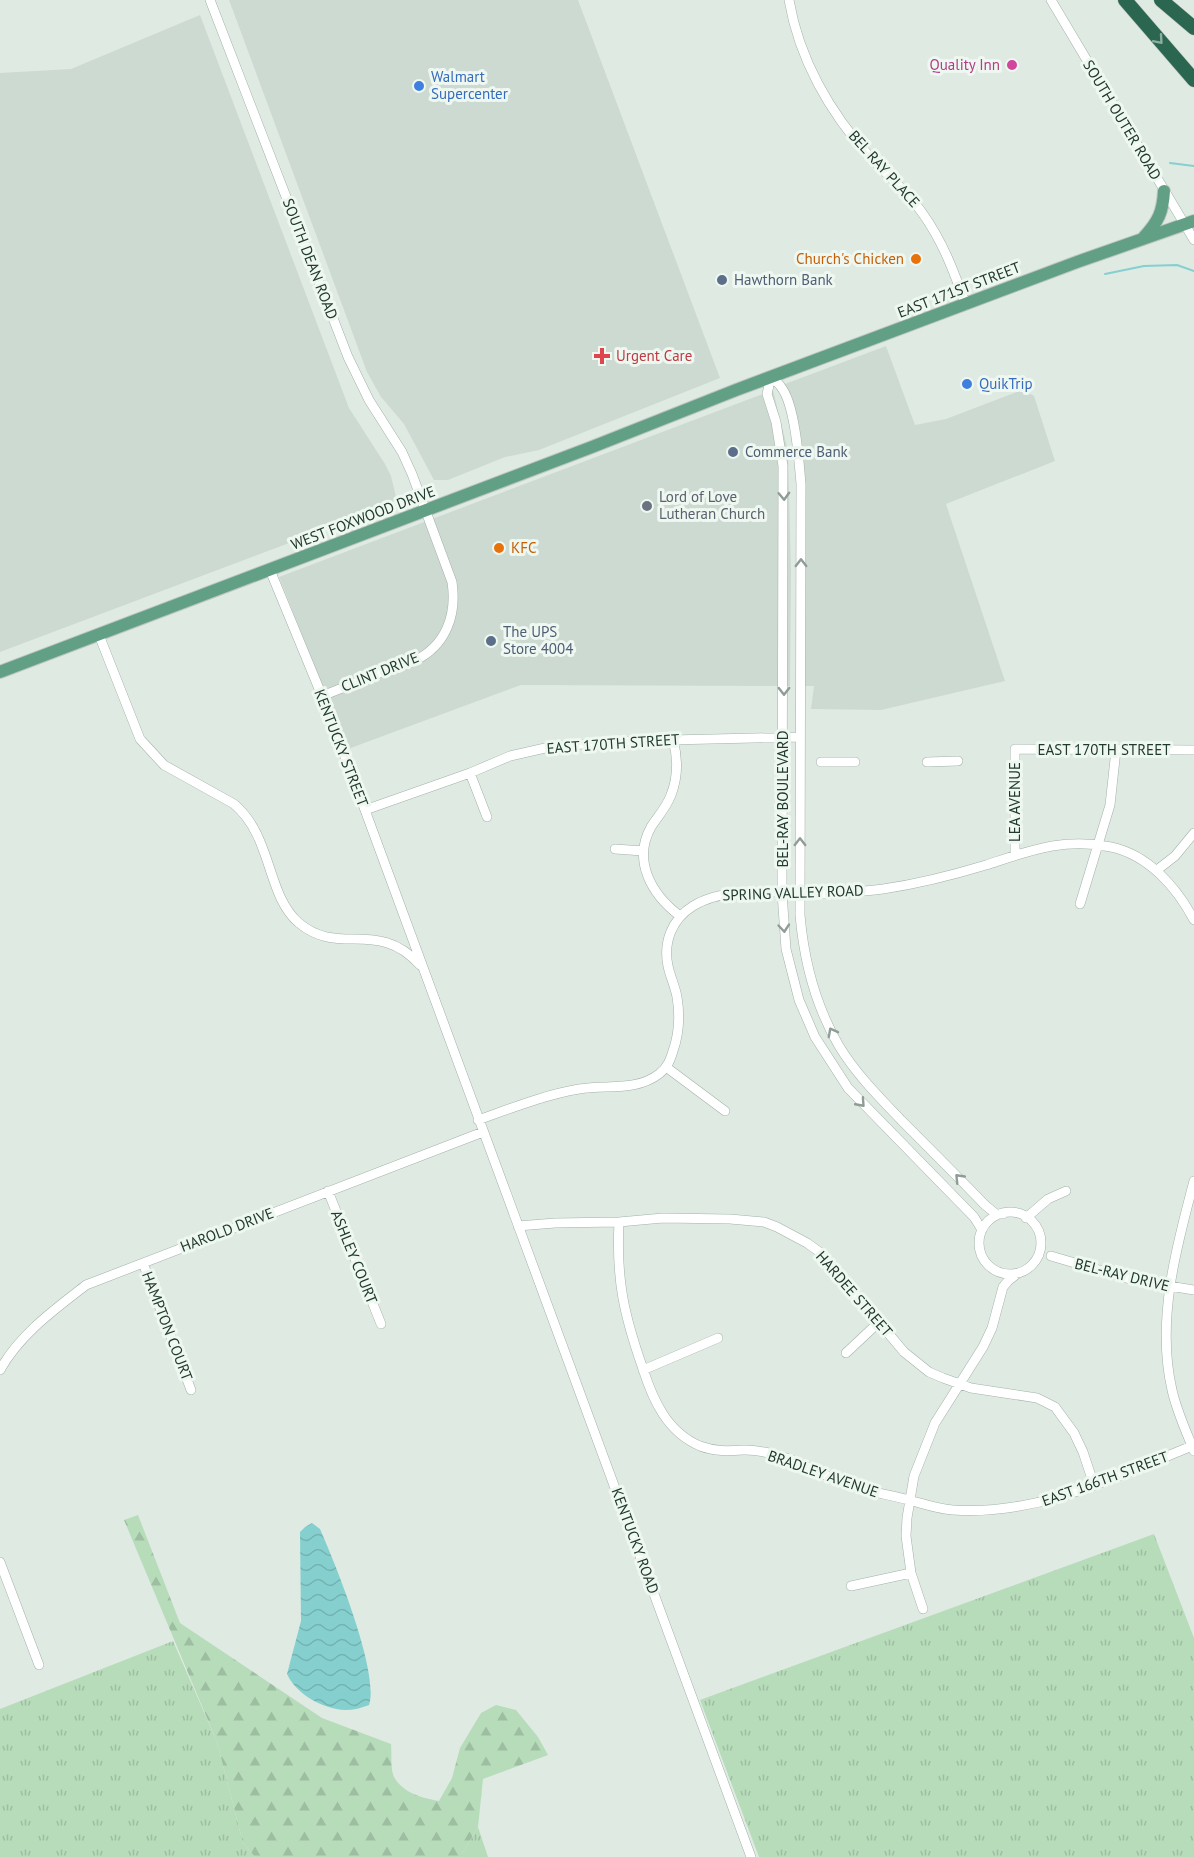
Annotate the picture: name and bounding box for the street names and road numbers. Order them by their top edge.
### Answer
street label: SOUTH OUTER ROAD [1079,56,1166,183]
street label: BEL RAY PLACE [845,126,924,211]
street label: SOUTH DEAN ROAD [279,196,342,322]
street label: EAST 171ST STREET [895,257,1024,322]
street label: WEST FOXWOOD DRIVE [288,481,438,554]
street label: CLINT DRIVE [338,647,421,696]
street label: KENTUCKY STREET [310,686,373,810]
street label: EAST 170TH STREET [546,729,681,758]
street label: BEL-RAY BOULEVARD [773,730,792,868]
street label: EAST 170TH STREET [1037,740,1171,759]
street label: LEA AVENUE [1005,762,1024,842]
street label: SPRING VALLEY ROAD [722,881,864,904]
street label: HAROLD DRIVE [177,1203,276,1256]
street label: ASHLEY COURT [327,1207,382,1307]
street label: HARDEE STREET [812,1247,897,1341]
street label: BEL-RAY DRIVE [1073,1254,1171,1295]
street label: HAMPTON COURT [138,1269,197,1384]
street label: BRADLEY AVENUE [765,1446,881,1501]
street label: EAST 166TH STREET [1039,1447,1171,1510]
street label: KENTUCKY ROAD [607,1485,663,1596]

